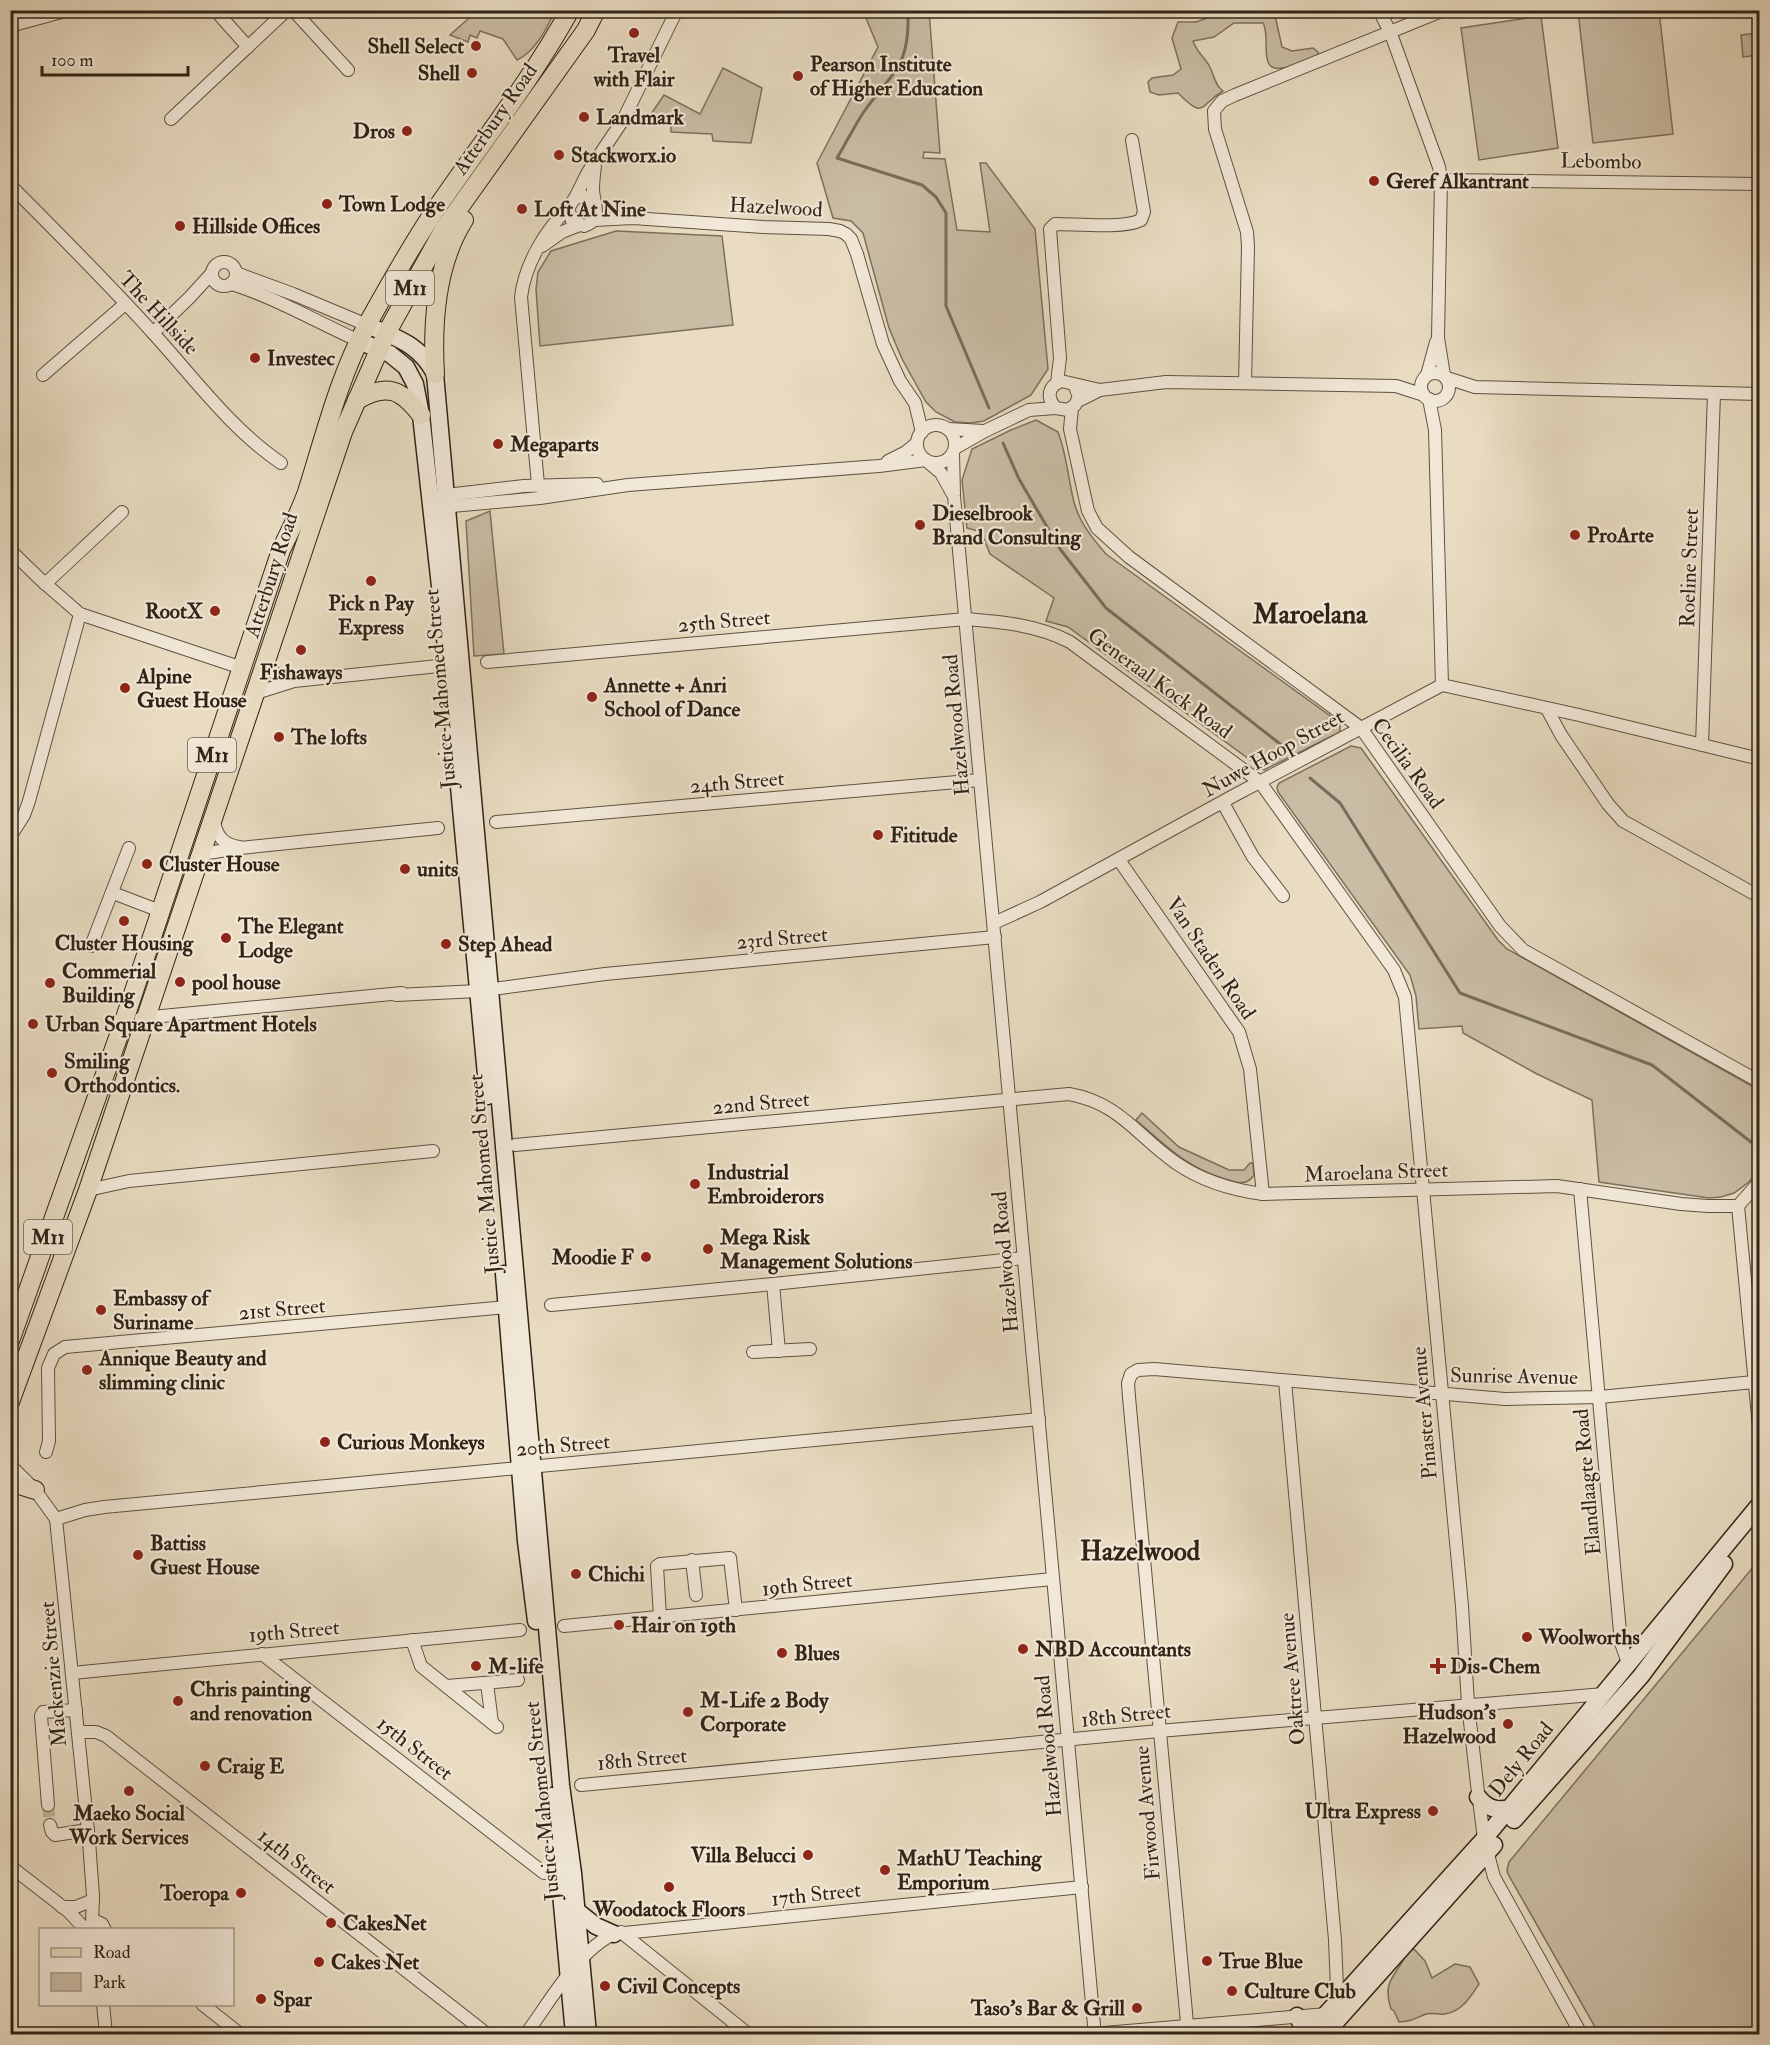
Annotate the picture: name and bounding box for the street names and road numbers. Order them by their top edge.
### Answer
street label: Atterbury Road [446,58,544,181]
street label: Lebombo [1560,147,1642,176]
street label: Hazelwood [729,192,824,223]
street label: The Hillside [113,266,205,361]
road number: M11 [386,271,434,305]
street label: Roeline Street [1674,508,1705,628]
street label: Atterbury Road [238,509,305,642]
street label: Justice Mahomed Street [418,588,463,791]
street label: 25th Street [677,604,772,639]
street label: Generaal Kock Road [1082,622,1238,745]
street label: Hazelwood Road [937,653,976,797]
street label: Nuwe Hoop Street [1198,703,1349,804]
street label: Cecilia Road [1365,712,1450,815]
road number: M11 [188,738,236,772]
street label: 24th Street [689,765,786,800]
street label: Van Staden Road [1160,892,1262,1025]
street label: 23rd Street [735,921,829,956]
street label: Justice Mahomed Street [462,1073,507,1276]
street label: 22nd Street [711,1086,811,1121]
street label: Maroelana Street [1304,1156,1449,1189]
street label: Hazelwood Road [986,1190,1025,1334]
road number: M11 [24,1220,72,1254]
street label: 21st Street [237,1292,327,1327]
street label: Pinaster Avenue [1405,1345,1444,1480]
street label: Sunrise Avenue [1450,1362,1578,1391]
street label: Elandlaagte Road [1568,1407,1607,1556]
street label: 20th Street [515,1428,611,1463]
street label: 19th Street [760,1566,854,1603]
street label: Mackenzie Street [34,1600,73,1748]
street label: Oaktree Avenue [1273,1611,1312,1746]
street label: 19th Street [248,1614,341,1649]
street label: Hazelwood Road [1029,1674,1068,1818]
street label: 18th Street [1080,1697,1173,1734]
street label: Justice Mahomed Street [519,1700,567,1903]
street label: 15th Street [371,1710,458,1787]
street label: Dely Road [1483,1716,1560,1802]
street label: 18th Street [596,1742,688,1777]
street label: Firwood Avenue [1128,1744,1167,1881]
street label: 14th Street [252,1823,341,1900]
street label: 17th Street [770,1876,862,1913]

